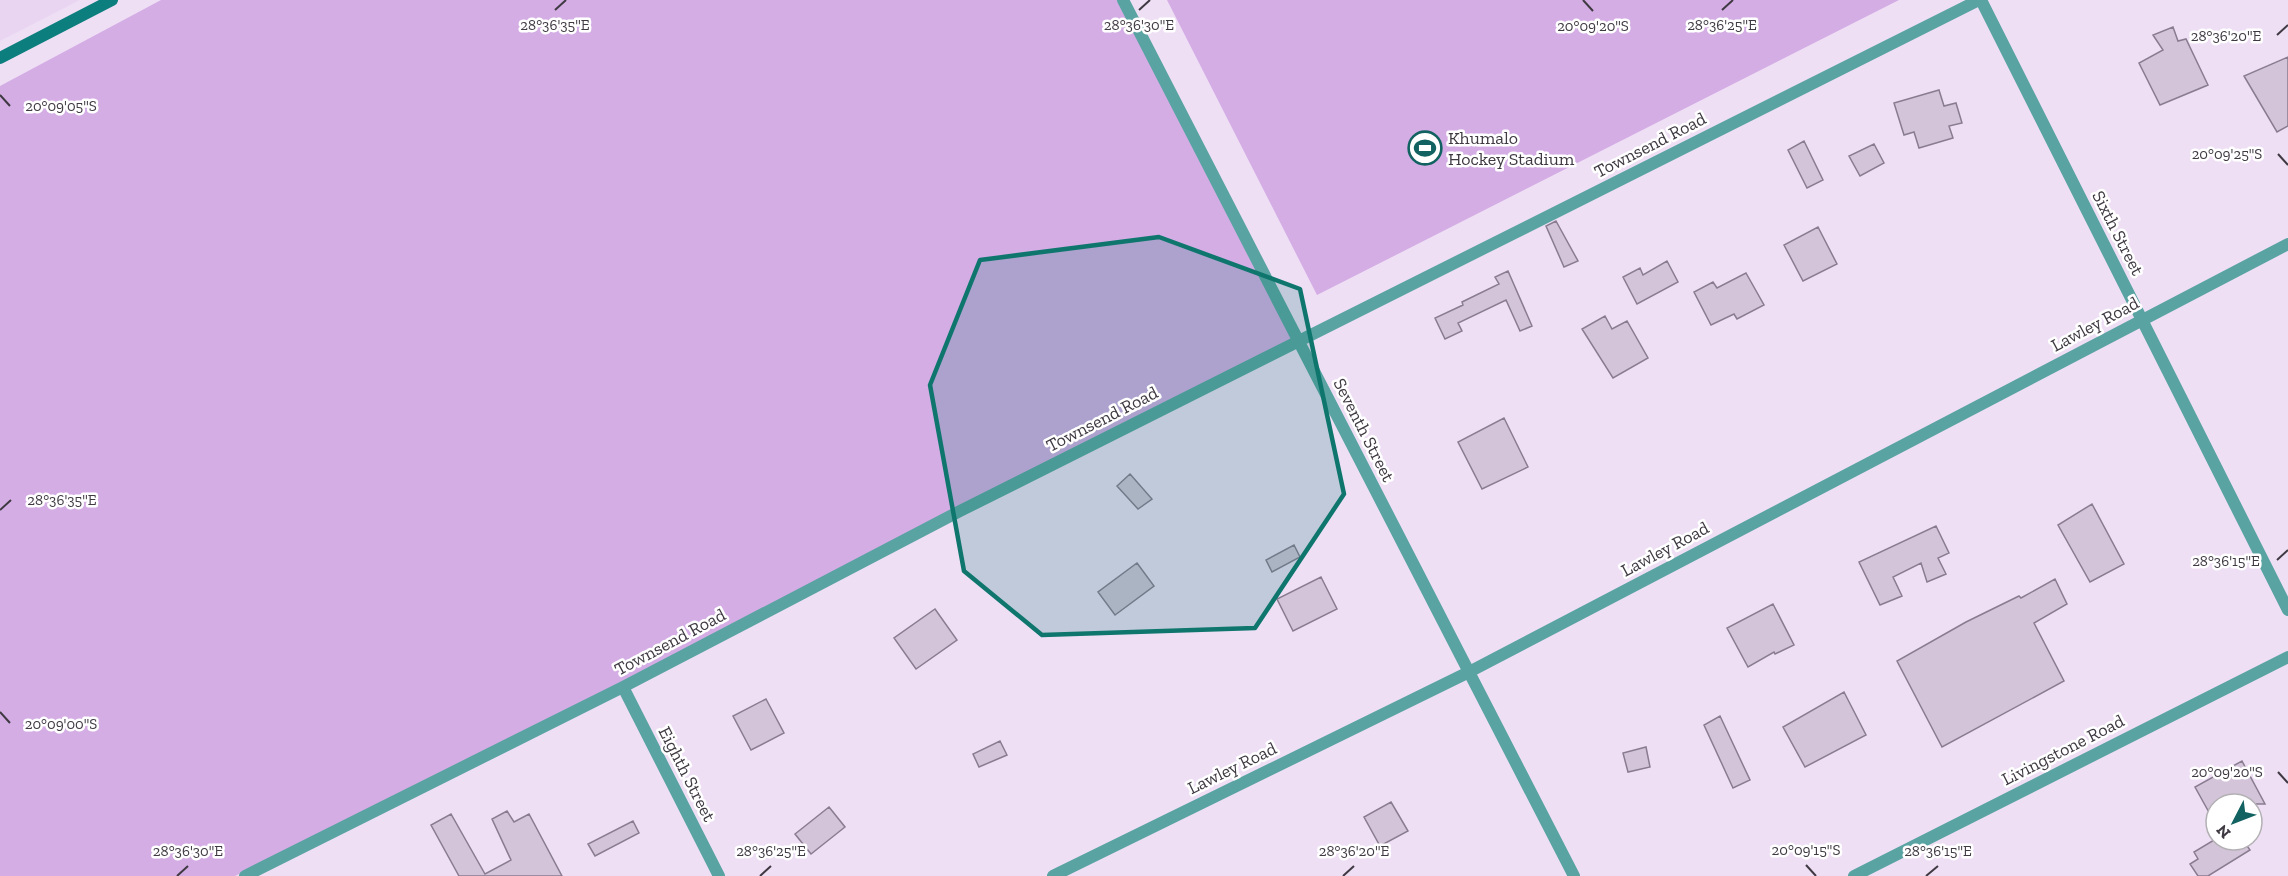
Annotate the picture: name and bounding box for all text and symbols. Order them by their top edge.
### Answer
text: 28°36'35"E [520,16,590,34]
text: 28°36'30"E [1104,16,1174,34]
text: 28°36'25"E [1687,16,1757,34]
text: 20°09'20"S [1557,17,1629,35]
text: 28°36'20"E [2191,27,2262,45]
text: 20°09'05"S [25,97,97,115]
street label: Townsend Road [1590,107,1710,183]
place label: Khumalo Hockey Stadium [1448,127,1575,170]
sports icon: Khumalo Hockey Stadium [1407,130,1443,166]
text: 20°09'25"S [2192,145,2262,163]
street label: Sixth Street [2087,187,2149,279]
street label: Lawley Road [2047,292,2143,356]
street label: Seventh Street [1328,374,1400,486]
street label: Townsend Road [1042,381,1162,457]
text: 28°36'35"E [27,491,97,509]
street label: Lawley Road [1617,517,1713,581]
text: 28°36'15"E [2192,552,2260,570]
street label: Townsend Road [611,603,729,680]
street label: Livingstone Road [1998,710,2128,790]
text: 20°09'00"S [25,715,97,733]
street label: Eighth Street [654,723,720,825]
street label: Lawley Road [1184,737,1280,799]
text: 20°09'20"S [2191,763,2263,781]
north arrow [2204,792,2264,852]
text: N [2212,821,2234,843]
text: 20°09'15"S [1772,841,1840,859]
text: 28°36'30"E [153,842,223,860]
text: 28°36'25"E [736,842,806,860]
text: 28°36'20"E [1319,842,1390,860]
text: 28°36'15"E [1904,842,1972,860]

